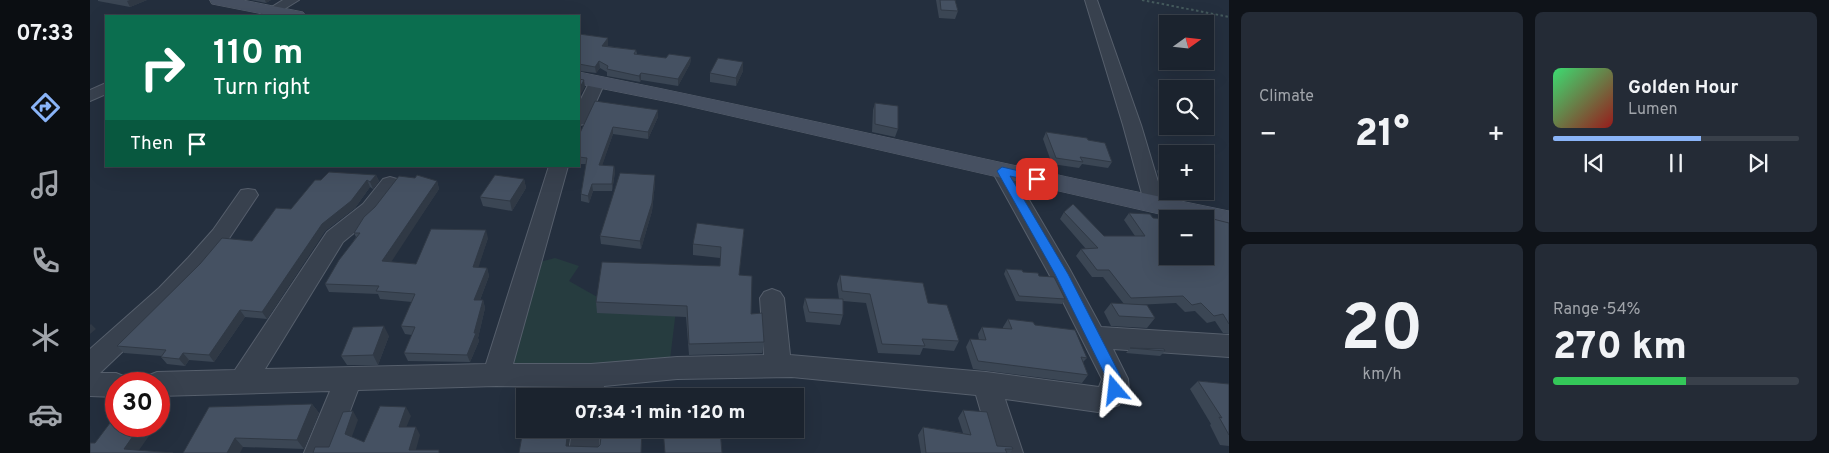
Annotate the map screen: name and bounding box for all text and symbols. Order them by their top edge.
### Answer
north arrow [1159,15,1214,70]
map controls [1159,15,1214,265]
text: 07:33 [16,21,74,48]
text: 110 m [213,32,303,76]
icon: right [130,35,195,100]
text: Turn right [213,75,310,102]
text: Golden Hour [1628,76,1739,100]
button: search [1159,80,1214,135]
text: Climate [1259,87,1314,107]
icon: directions [28,90,63,125]
text: Lumen [1628,100,1678,120]
text: 21° [1355,111,1409,160]
text: − [1259,118,1277,154]
text: + [1487,118,1505,154]
icon: arrive [183,130,211,158]
text: Then [130,132,173,156]
button: + [1159,145,1214,200]
icon: previous [1580,149,1608,177]
icon: pause [1662,149,1690,177]
icon: next [1744,149,1772,177]
pin [1016,158,1058,200]
icon: arrive [1023,165,1051,193]
icon: music [28,167,63,202]
button: − [1159,210,1214,265]
icon: phone [28,243,63,278]
text: 20 [1341,291,1423,373]
text: Range · 54% [1553,300,1641,320]
icon: climate [28,320,63,355]
text: 270 km [1553,324,1687,373]
position arrow [1088,363,1140,415]
text: km/h [1363,365,1401,385]
speed limit sign: 30 [105,372,170,437]
icon: car [28,397,63,432]
text: 07:34 · 1 min · 120 m [575,401,745,425]

